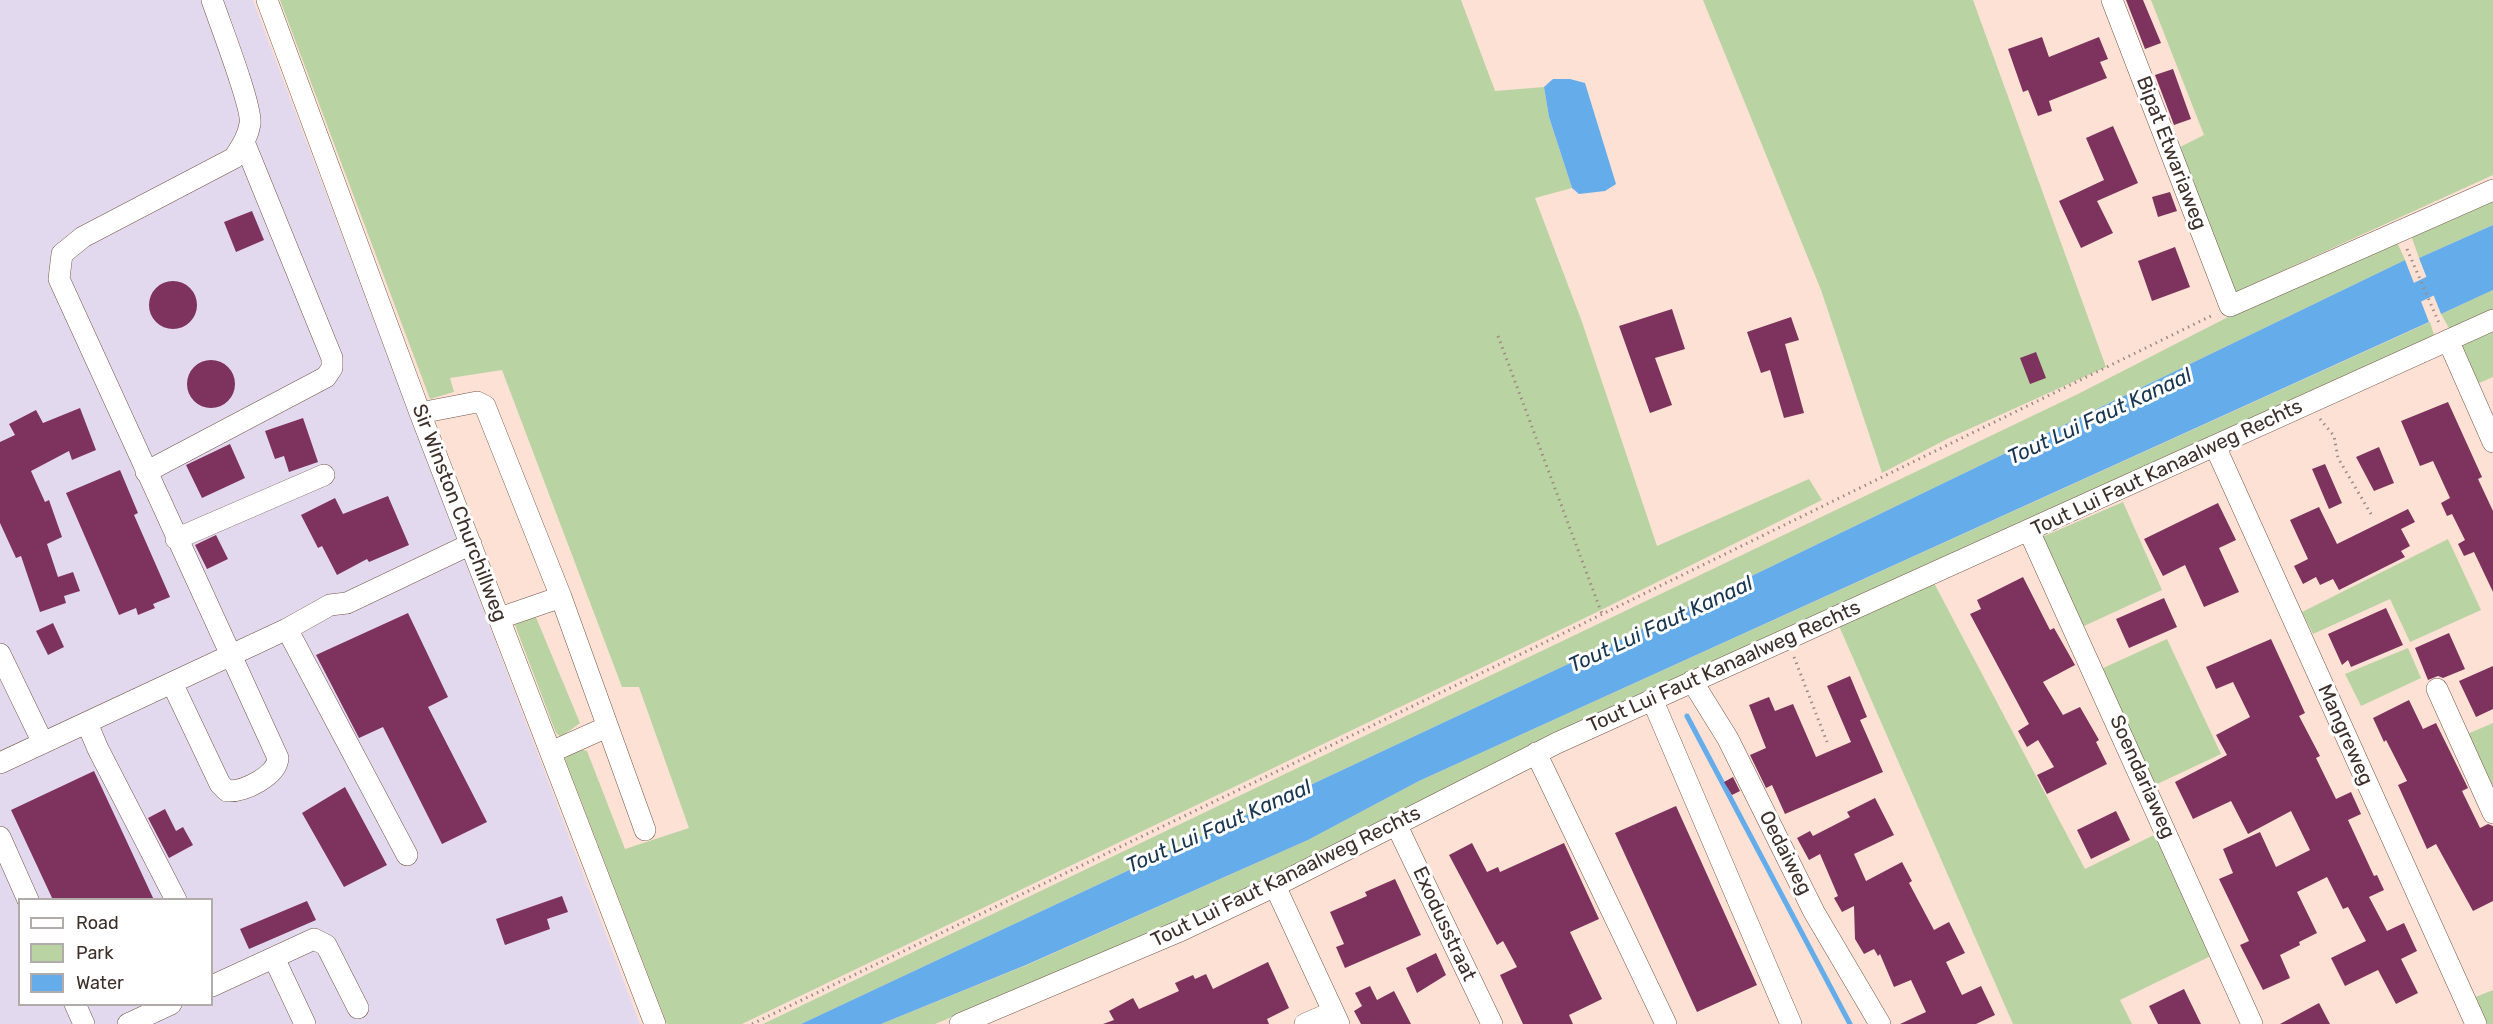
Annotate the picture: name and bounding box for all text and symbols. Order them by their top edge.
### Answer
street label: Bipat Etwariaweg [2131,73,2211,233]
water label: Tout Lui Faut Kanaal [2004,363,2196,471]
street label: Tout Lui Faut Kanaalweg Rechts [2028,394,2306,542]
street label: Sir Winston Churchillweg [406,401,512,625]
water label: Tout Lui Faut Kanaal [1565,571,1757,679]
street label: Tout Lui Faut Kanaalweg Rechts [1584,596,1864,738]
street label: Mangreweg [2312,681,2378,789]
street label: Soendariaweg [2104,712,2180,842]
water label: Tout Lui Faut Kanaal [1122,775,1316,879]
street label: Tout Lui Faut Kanaalweg Rechts [1147,801,1425,953]
street label: Oedaiweg [1754,807,1816,899]
street label: Exodusstraat [1407,863,1481,985]
legend [18,898,213,1006]
text: Road [76,912,119,934]
text: Park [76,942,113,964]
text: Water [76,972,124,994]

